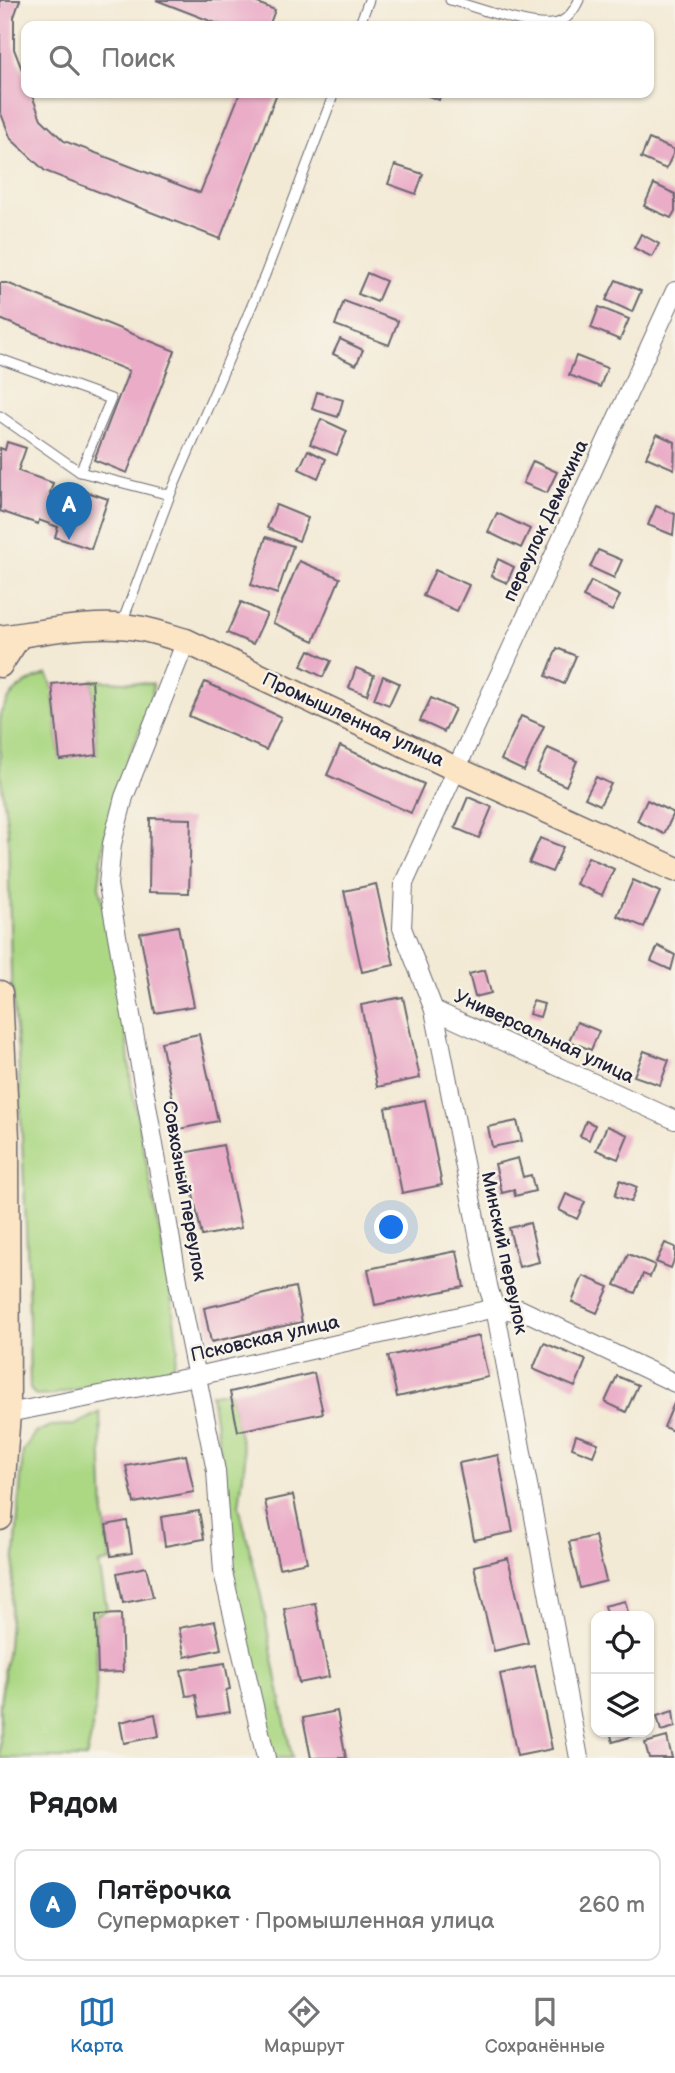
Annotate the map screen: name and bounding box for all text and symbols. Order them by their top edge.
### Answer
search box [21,21,654,98]
icon: search [45,41,83,79]
text: Поиск [101,44,175,75]
street label: переулок Демехина [498,436,594,606]
pin: A [46,482,92,540]
street label: Промышленная улица [258,668,448,772]
street label: Универсальная улица [450,985,638,1089]
street label: Совхозный переулок [157,1099,211,1283]
street label: Минский переулок [476,1170,532,1336]
your location [374,1210,408,1244]
street label: Псковская улица [188,1311,342,1367]
map controls [591,1611,654,1737]
button: locate [591,1611,654,1674]
button: layers [591,1674,654,1737]
text: Рядом [28,1786,118,1822]
text: Пятёрочка [97,1876,231,1907]
text: A [46,1891,60,1919]
text: 260 m [579,1891,645,1919]
text: Супермаркет · Промышленная улица [97,1907,495,1935]
tab: Карта [70,1993,124,2058]
tab: Маршрут [264,1993,345,2058]
tab: Сохранённые [485,1993,605,2058]

